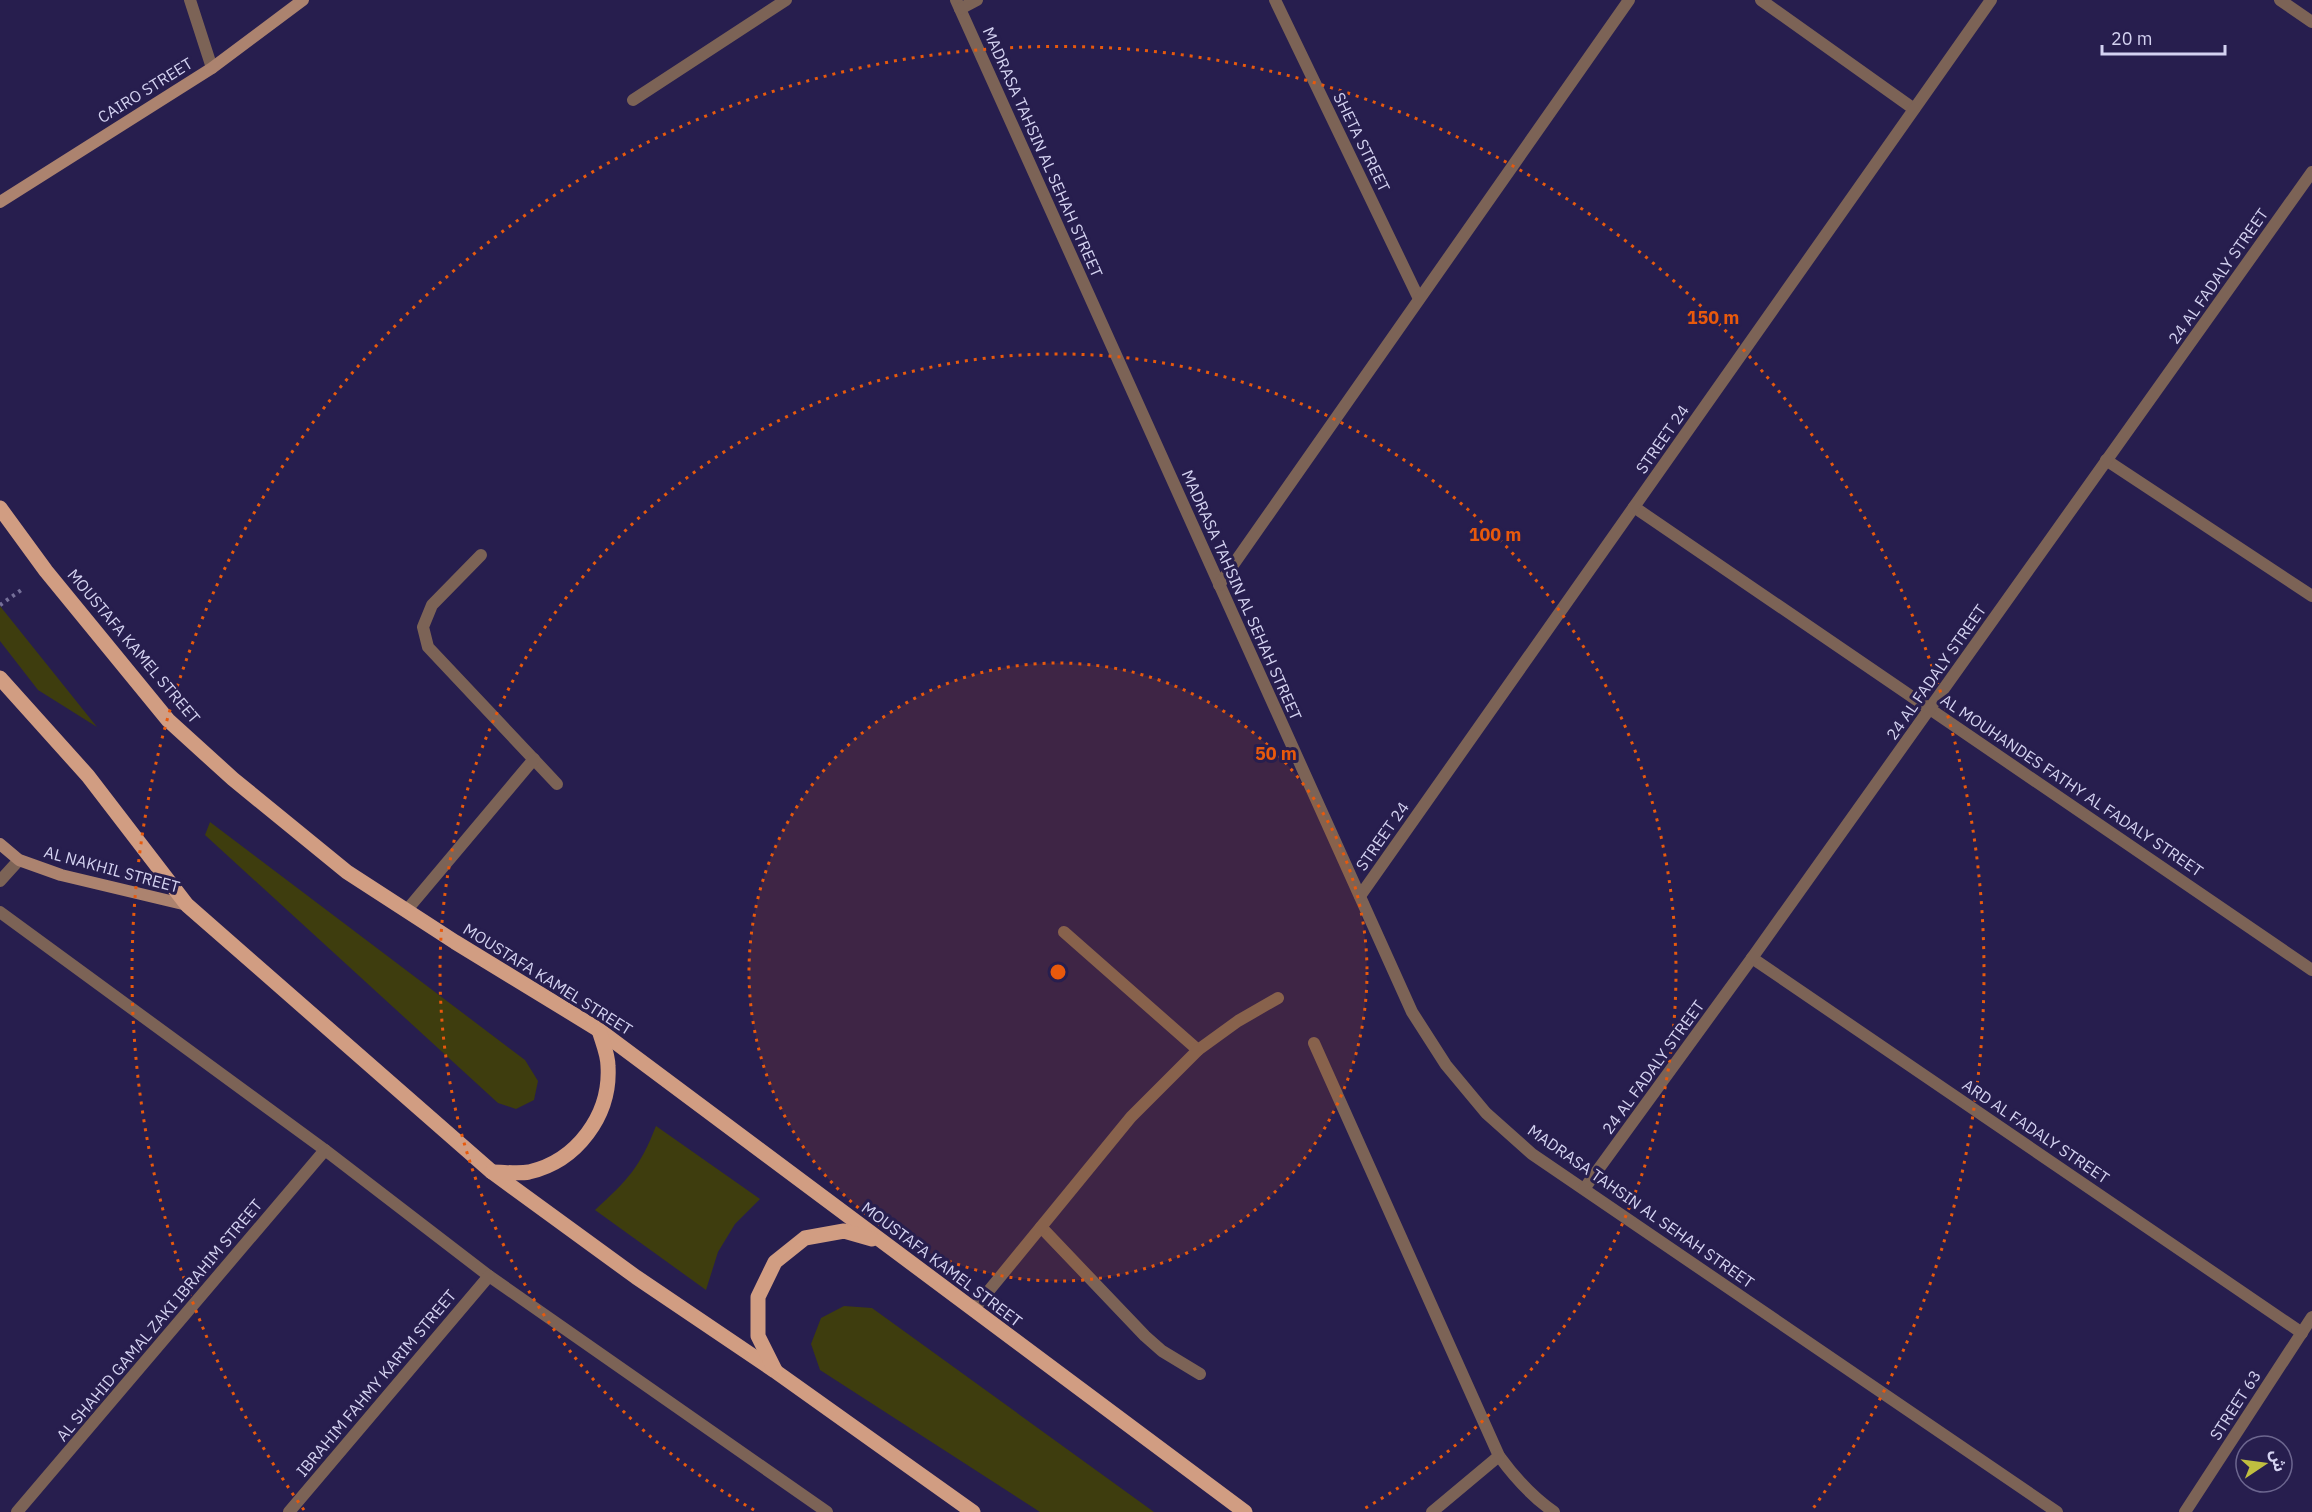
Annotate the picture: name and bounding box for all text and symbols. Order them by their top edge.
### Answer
scale bar [2102,18,2225,56]
street label: MADRASA TAHSIN AL SEHAH STREET [979,24,1107,280]
text: 20 m [2111,27,2153,50]
street label: CAIRO STREET [94,53,196,127]
street label: SHETA STREET [1329,89,1395,195]
street label: 24 AL FADALY STREET [2164,204,2272,348]
text: 150 m [1687,306,1739,329]
street label: STREET 24 [1631,401,1693,477]
street label: MADRASA TAHSIN AL SEHAH STREET [1178,467,1306,723]
text: 100 m [1469,523,1521,546]
street label: MOUSTAFA KAMEL STREET [63,565,205,727]
street label: 24 AL FADALY STREET [1882,600,1990,744]
street label: AL MOUHANDES FATHY AL FADALY STREET [1937,689,2207,881]
text: 50 m [1255,742,1297,765]
street label: STREET 24 [1351,798,1413,874]
street label: AL NAKHIL STREET [42,841,182,897]
street label: MOUSTAFA KAMEL STREET [460,919,636,1039]
centre of rings [1048,962,1068,982]
street label: 24 AL FADALY STREET [1598,996,1708,1138]
street label: ARD AL FADALY STREET [1959,1074,2113,1188]
street label: MADRASA TAHSIN AL SEHAH STREET [1524,1120,1758,1292]
street label: AL SHAHID GAMAL ZAKI IBRAHIM STREET [52,1195,266,1445]
street label: MOUSTAFA KAMEL STREET [858,1197,1026,1331]
street label: IBRAHIM FAHMY KARIM STREET [292,1285,460,1481]
street label: STREET 63 [2205,1366,2265,1444]
north arrow [2234,1434,2294,1494]
text: ش [2266,1448,2291,1474]

